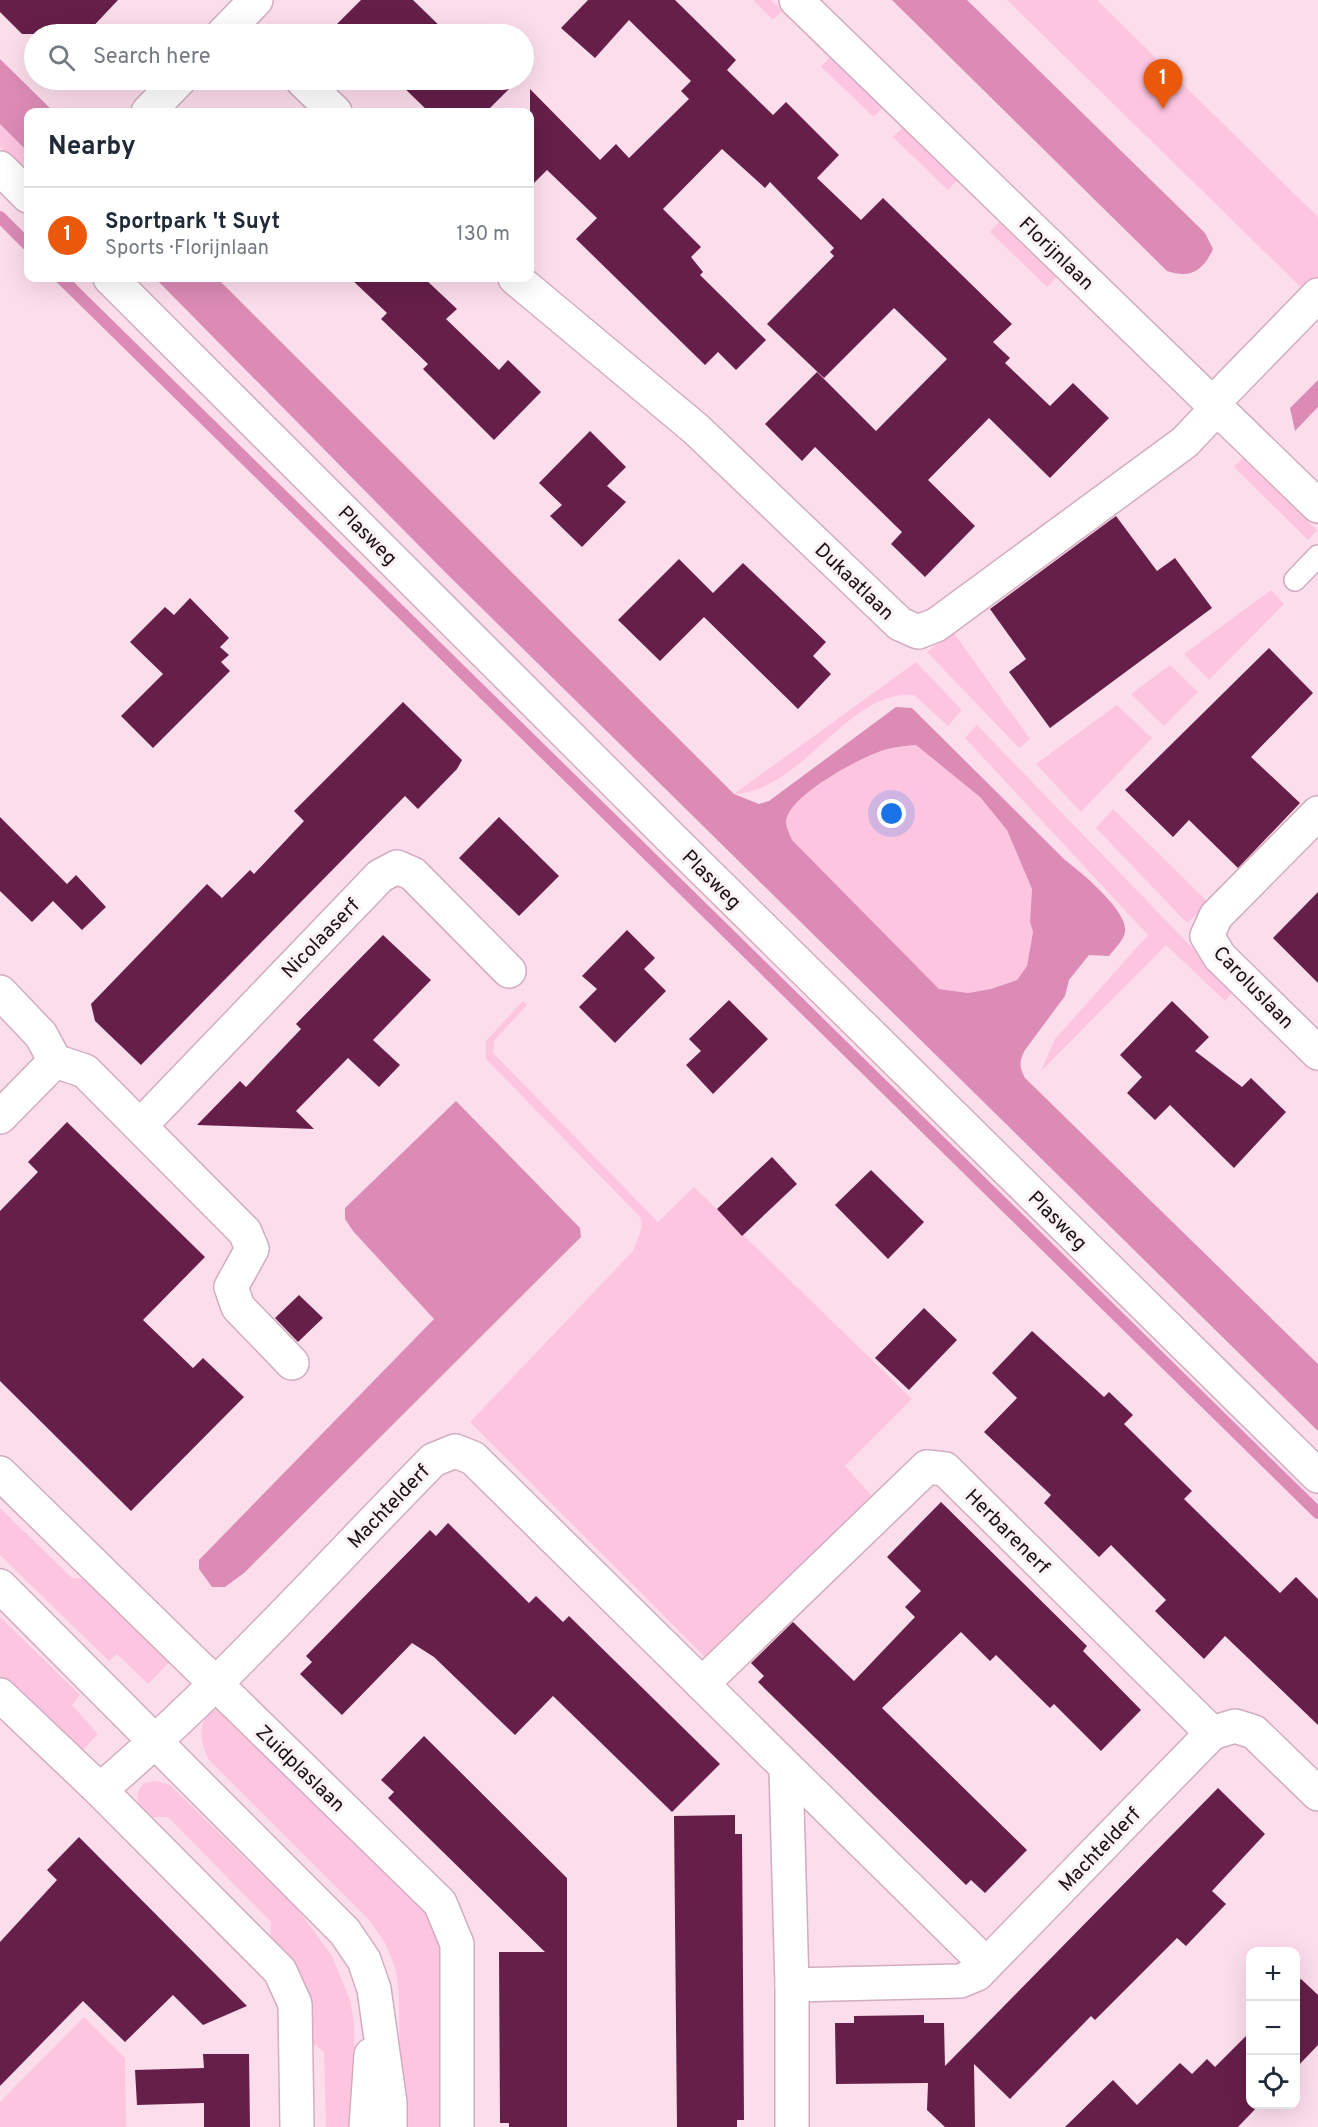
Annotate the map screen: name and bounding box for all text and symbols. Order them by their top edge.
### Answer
search box [24,24,534,90]
icon: search [45,41,78,74]
text: Search here [93,44,211,71]
pin: 1 [1144,60,1182,109]
text: Nearby [48,131,136,164]
text: Sportpark 't Suyt [105,209,280,236]
street label: Florijnlaan [1012,212,1099,297]
text: 1 [64,222,72,248]
text: 130 m [456,222,510,248]
text: Sports · Florijnlaan [105,236,269,262]
street label: Plasweg [331,501,402,572]
street label: Dukaatlaan [808,538,899,627]
your location [877,799,906,828]
street label: Plasweg [675,845,746,916]
street label: Nicolaaserf [277,894,366,985]
street label: Caroluslaan [1206,941,1299,1036]
street label: Plasweg [1021,1186,1092,1257]
street label: Machtelderf [343,1459,436,1555]
street label: Herbarenerf [958,1484,1055,1581]
street label: Zuidplaslaan [249,1720,350,1819]
street label: Machtelderf [1054,1802,1147,1898]
map controls [1246,1947,1300,2109]
button: + [1246,1947,1300,2001]
button: − [1246,2001,1300,2055]
button: locate [1246,2055,1300,2109]

